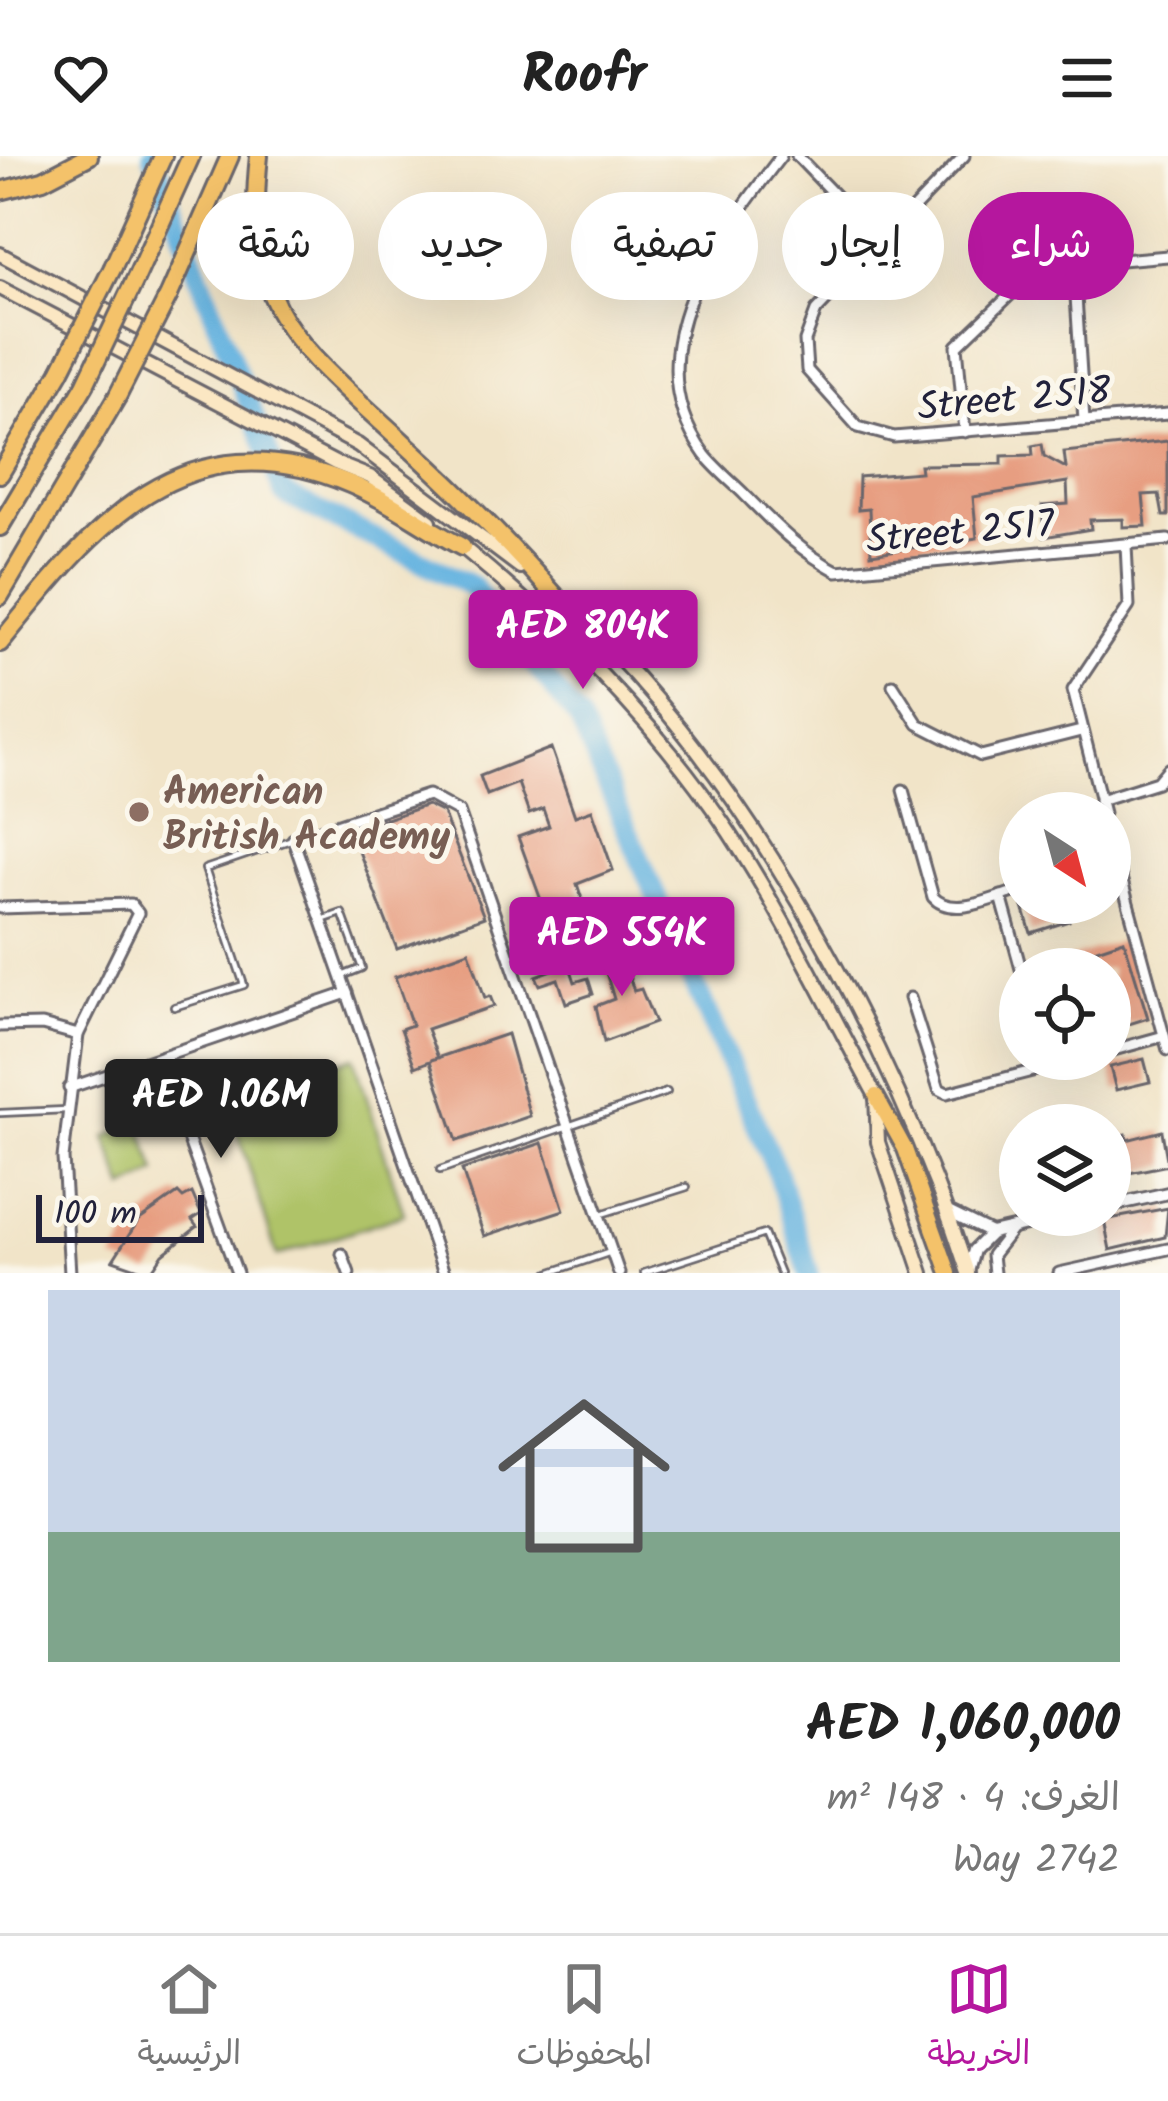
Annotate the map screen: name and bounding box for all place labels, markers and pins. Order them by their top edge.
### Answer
pin: AED 804K [459,590,707,692]
place label: American British Academy [163,763,451,870]
marker: American British Academy [126,799,152,825]
pin: AED 554K [498,897,746,999]
pin: AED 1.06M [84,1059,358,1161]

